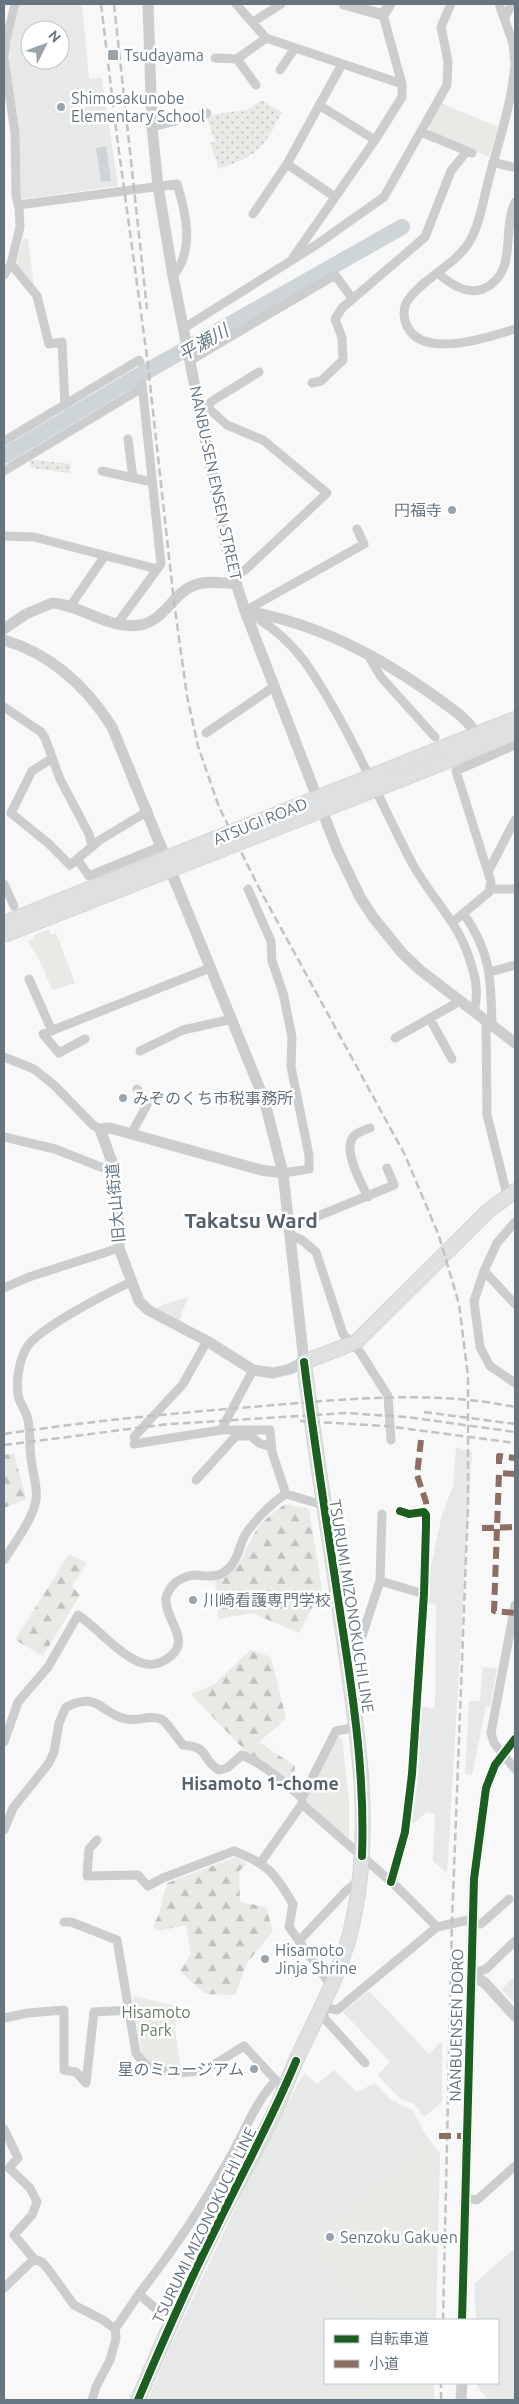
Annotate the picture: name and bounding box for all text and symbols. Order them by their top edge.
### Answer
north arrow [20,20,70,70]
text: N [45,27,64,46]
place label: Tsudayama [124,46,204,64]
marker: Tsudayama [106,48,120,62]
place label: Shimosakunobe Elementary School [71,89,205,125]
marker: Shimosakunobe Elementary School [55,101,67,113]
water label: 平瀬川 [175,319,233,364]
street label: NANBU-SEN ENSEN STREET [187,384,245,582]
place label: 円福寺 [394,501,442,519]
marker: 円福寺 [446,504,458,516]
street label: ATSUGI ROAD [210,794,310,848]
place label: みぞのくち市税事務所 [133,1089,293,1107]
marker: みぞのくち市税事務所 [117,1092,129,1104]
street label: 旧大山街道 [103,1162,127,1244]
district label: Takatsu Ward [184,1208,318,1232]
street label: TSURUMI MIZONOKUCHI LINE [326,1498,378,1714]
place label: 川崎看護専門学校 [203,1591,331,1609]
marker: 川崎看護専門学校 [187,1594,199,1606]
district label: Hisamoto 1-chome [181,1773,339,1793]
place label: Hisamoto Jinja Shrine [275,1941,357,1977]
street label: NANBUENSEN DORO [446,1948,466,2102]
marker: Hisamoto Jinja Shrine [259,1953,271,1965]
park label: Hisamoto Park [122,2003,191,2039]
place label: 星のミュージアム [117,2060,244,2078]
marker: 星のミュージアム [248,2063,260,2075]
street label: TSURUMI MIZONOKUCHI LINE [149,2124,259,2326]
place label: Senzoku Gakuen [340,2228,458,2246]
marker: Senzoku Gakuen [324,2231,336,2243]
legend [324,2319,499,2384]
text: 自転車道 [369,2330,429,2347]
text: 小道 [369,2355,399,2372]

